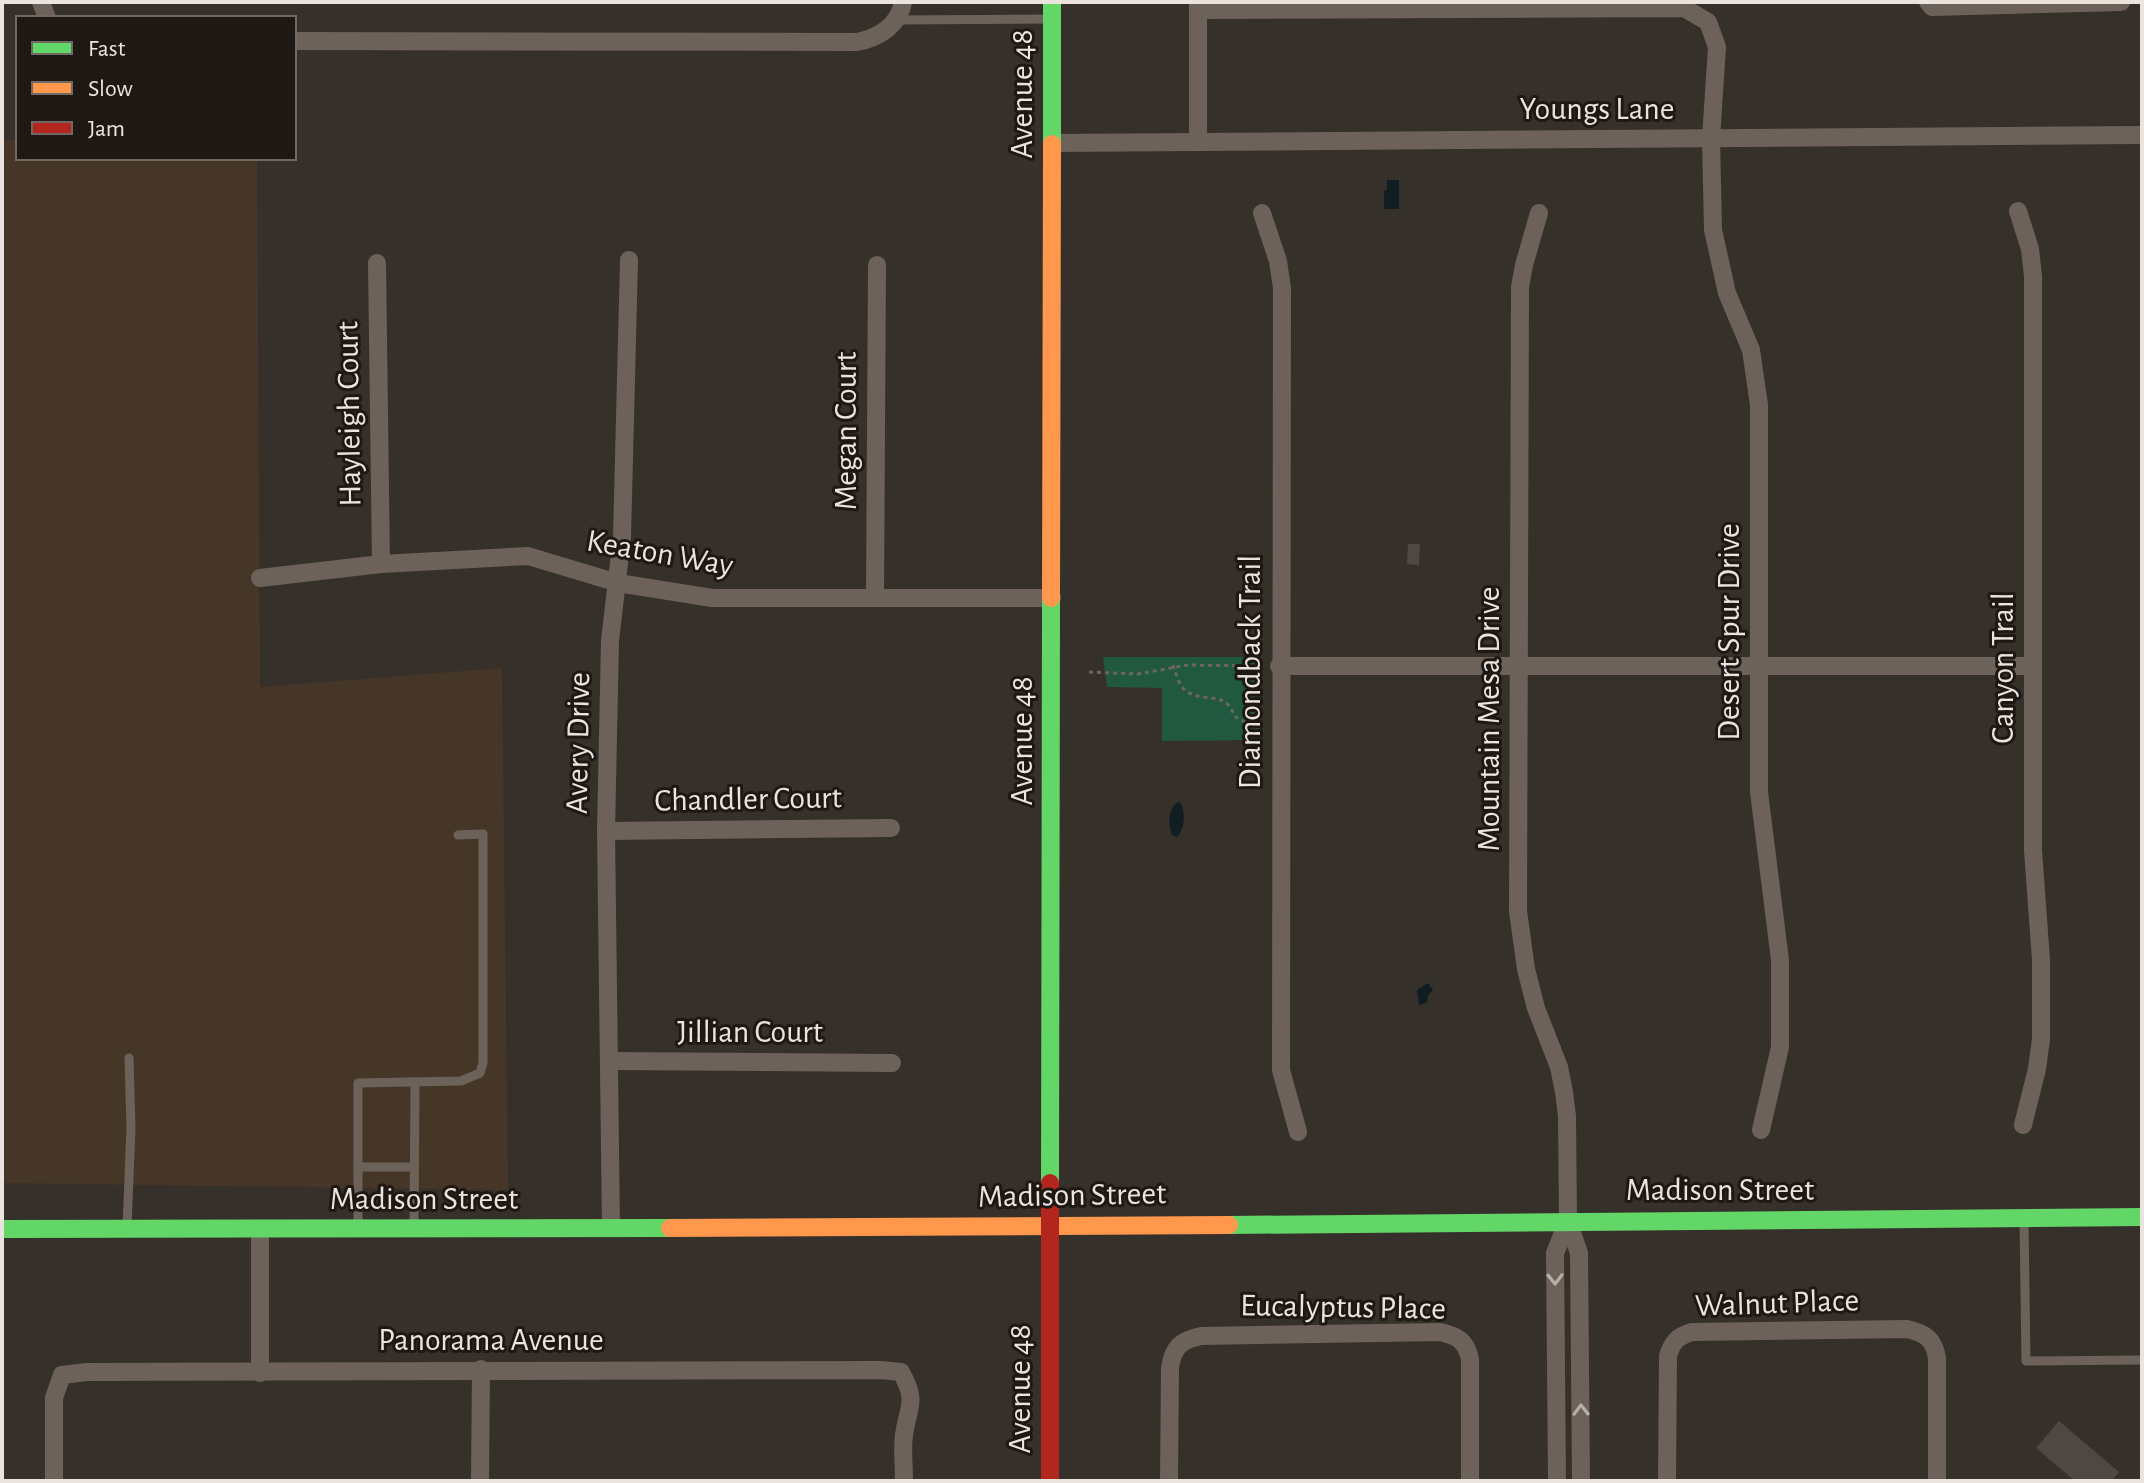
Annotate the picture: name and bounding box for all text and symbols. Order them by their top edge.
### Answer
legend [16,16,296,160]
street label: Avenue 48 [1006,29,1038,159]
text: Fast [88,37,126,61]
text: Slow [88,77,133,101]
street label: Youngs Lane [1520,93,1674,125]
text: Jam [88,117,125,141]
street label: Hayleigh Court [331,321,367,507]
street label: Megan Court [830,352,862,510]
street label: Desert Spur Drive [1713,523,1745,741]
street label: Keaton Way [584,524,736,582]
street label: Diamondback Trail [1234,555,1266,789]
street label: Mountain Mesa Drive [1473,586,1505,852]
street label: Canyon Trail [1987,592,2019,744]
street label: Avery Drive [561,672,595,814]
street label: Avenue 48 [1006,676,1038,806]
street label: Chandler Court [654,781,842,817]
street label: Jillian Court [677,1016,823,1048]
street label: Madison Street [1626,1174,1814,1206]
street label: Madison Street [978,1177,1166,1213]
street label: Madison Street [330,1183,518,1215]
one-way arrow [1546,1273,1564,1286]
street label: Walnut Place [1694,1284,1860,1322]
street label: Eucalyptus Place [1240,1289,1446,1325]
street label: Panorama Avenue [378,1324,604,1356]
street label: Avenue 48 [1004,1324,1036,1454]
one-way arrow [1572,1403,1590,1416]

